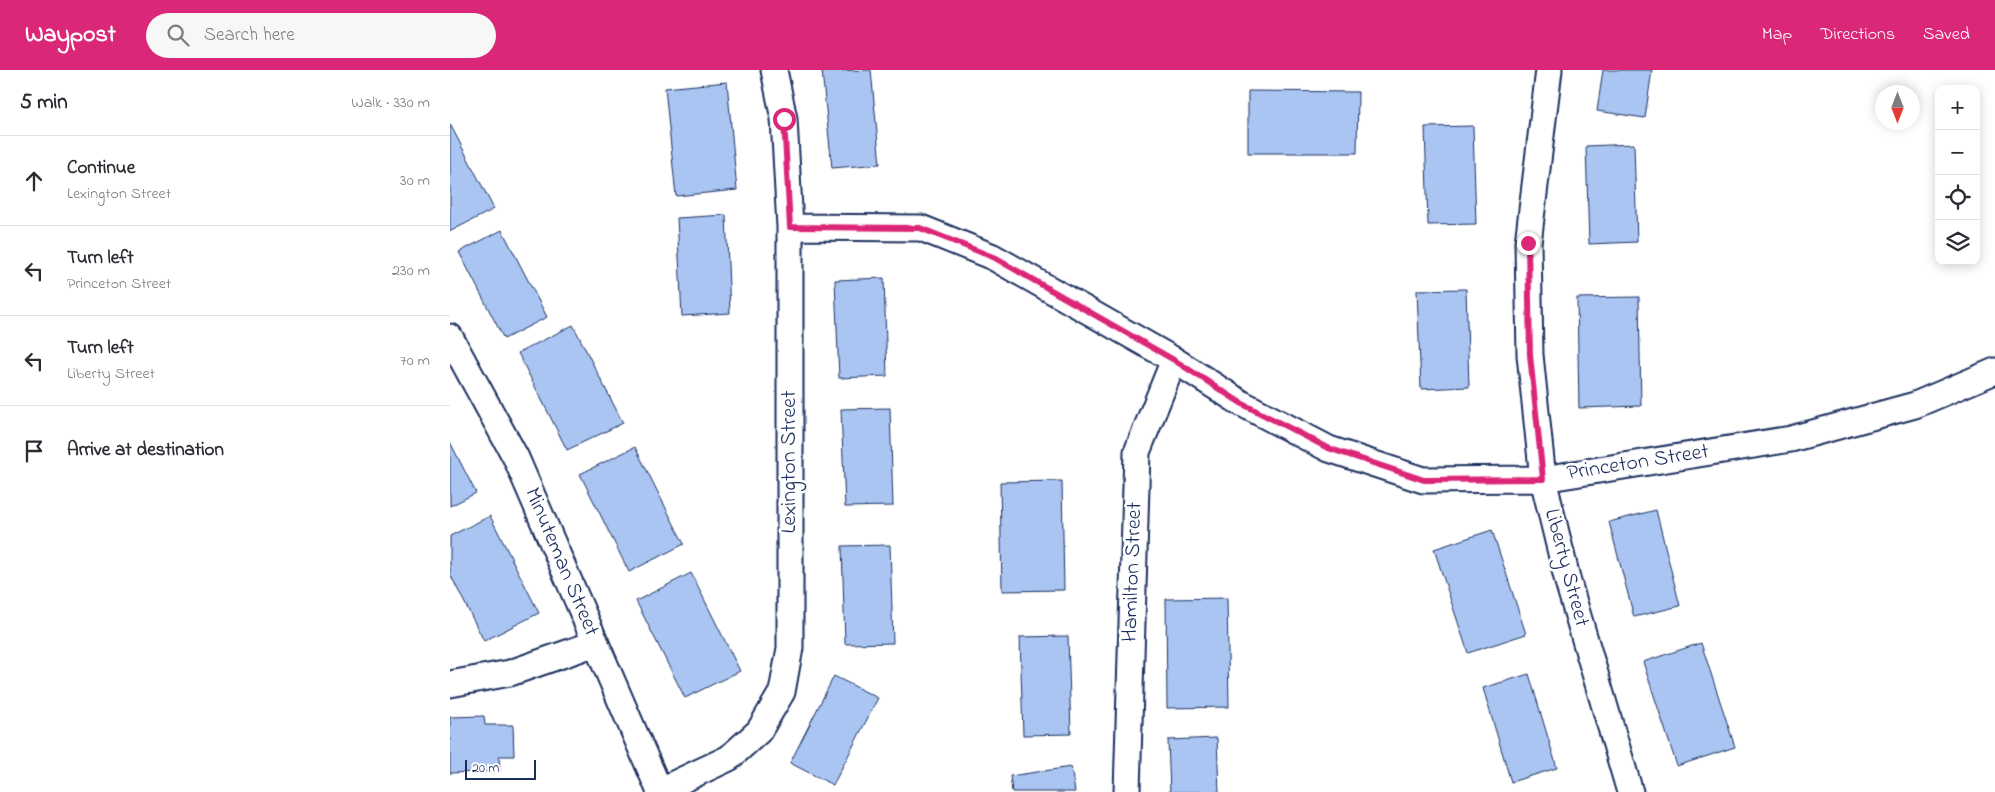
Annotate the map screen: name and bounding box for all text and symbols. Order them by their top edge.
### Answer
search box [146,13,496,58]
text: Waypost [25,18,116,53]
icon: search [164,21,192,49]
text: Search here [204,22,295,49]
text: Map [1762,22,1792,48]
text: Directions [1820,22,1895,48]
text: Saved [1923,22,1970,48]
north arrow [1875,85,1920,130]
map controls [1935,85,1980,265]
button: + [1935,85,1980,130]
text: 5 min [20,88,68,118]
text: Walk · 330 m [351,91,430,115]
route start [773,108,796,131]
button: − [1935,130,1980,175]
text: Continue [67,155,135,182]
icon: ahead [20,167,48,195]
text: 30 m [400,169,430,193]
button: locate [1935,175,1980,220]
text: Lexington Street [67,182,171,206]
button: layers [1935,220,1980,265]
route end [1517,232,1540,255]
text: Turn left [67,245,134,272]
icon: left [20,257,48,285]
text: 230 m [392,259,430,283]
text: Princeton Street [67,272,171,296]
text: Turn left [67,335,134,362]
icon: left [20,347,48,375]
text: 70 m [400,349,430,373]
text: Liberty Street [67,362,155,386]
street label: Lexington Street [774,390,807,534]
street label: Princeton Street [1565,436,1712,490]
icon: arrive [20,437,48,465]
text: Arrive at destination [67,437,224,464]
street label: Minuteman Street [515,483,607,642]
street label: Hamilton Street [1115,501,1151,643]
street label: Liberty Street [1534,505,1597,631]
scale bar [465,757,536,780]
text: 20 m [472,758,499,779]

